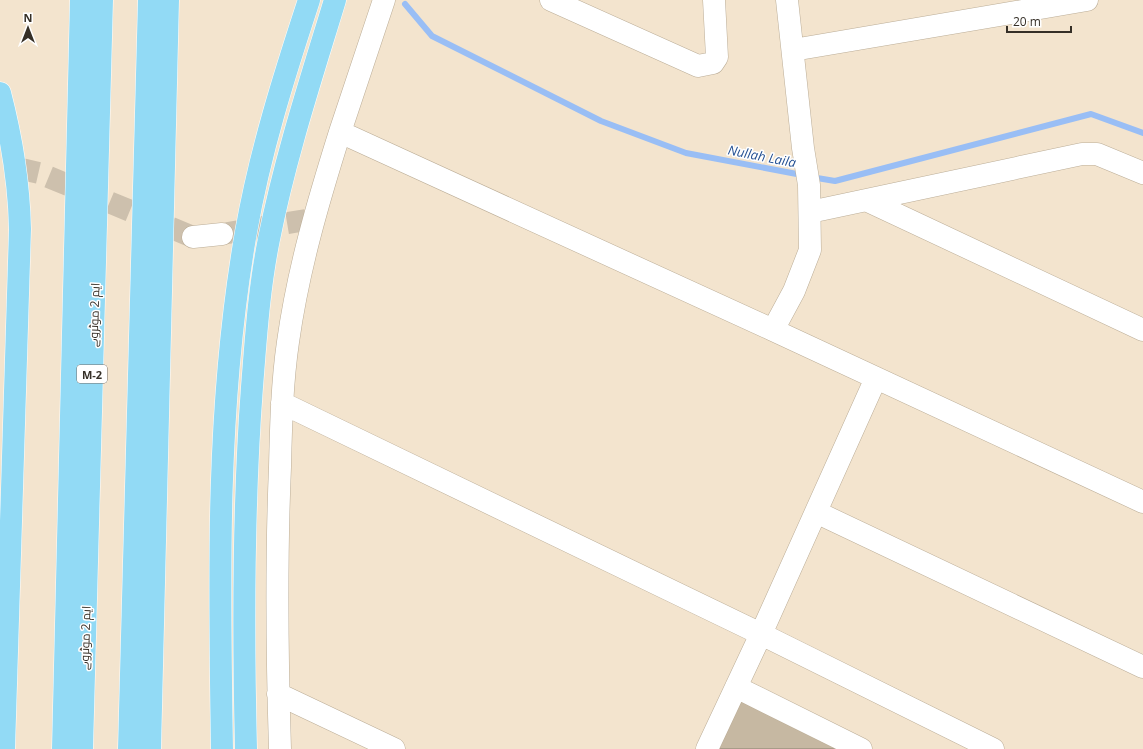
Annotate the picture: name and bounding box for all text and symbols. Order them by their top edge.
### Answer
north arrow [8,8,48,48]
scale bar [1007,8,1071,34]
text: N [24,10,32,25]
text: 20 m [1013,13,1041,30]
water label: Nullah Laila [726,141,798,172]
street label: ایم 2 موٹروے [84,283,104,347]
road number: M-2 [77,365,107,383]
street label: ایم 2 موٹروے [75,606,95,670]

